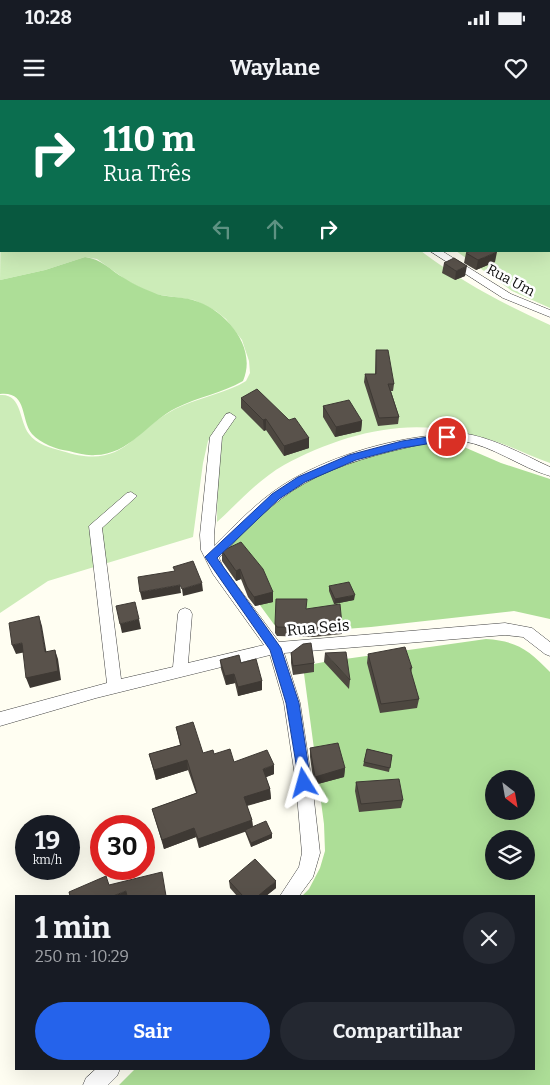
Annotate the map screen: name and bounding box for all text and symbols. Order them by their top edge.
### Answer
text: 10:28 [25,6,72,29]
icon: menu [20,54,48,82]
text: Waylane [230,54,320,81]
icon: heart [502,54,530,82]
text: 110 m [103,118,195,160]
icon: right [20,120,85,185]
text: Rua Três [103,160,191,187]
icon: left [208,215,236,243]
icon: ahead [261,215,289,243]
icon: right [314,215,342,243]
street label: Rua Um [484,261,538,300]
pin [426,416,468,458]
icon: arrive [433,423,461,451]
street label: Rua Seis [286,615,350,640]
position arrow [277,756,329,808]
north arrow [485,770,535,820]
map controls [485,770,535,880]
speed limit sign: 30 [90,815,155,880]
text: 19 [35,826,60,856]
button: layers [485,830,535,880]
text: km/h [33,853,62,867]
text: 1 min [35,910,111,946]
button: close [463,912,515,964]
text: 250 m · 10:29 [35,947,129,966]
button: Sair [35,1002,270,1060]
button: Compartilhar [280,1002,515,1060]

